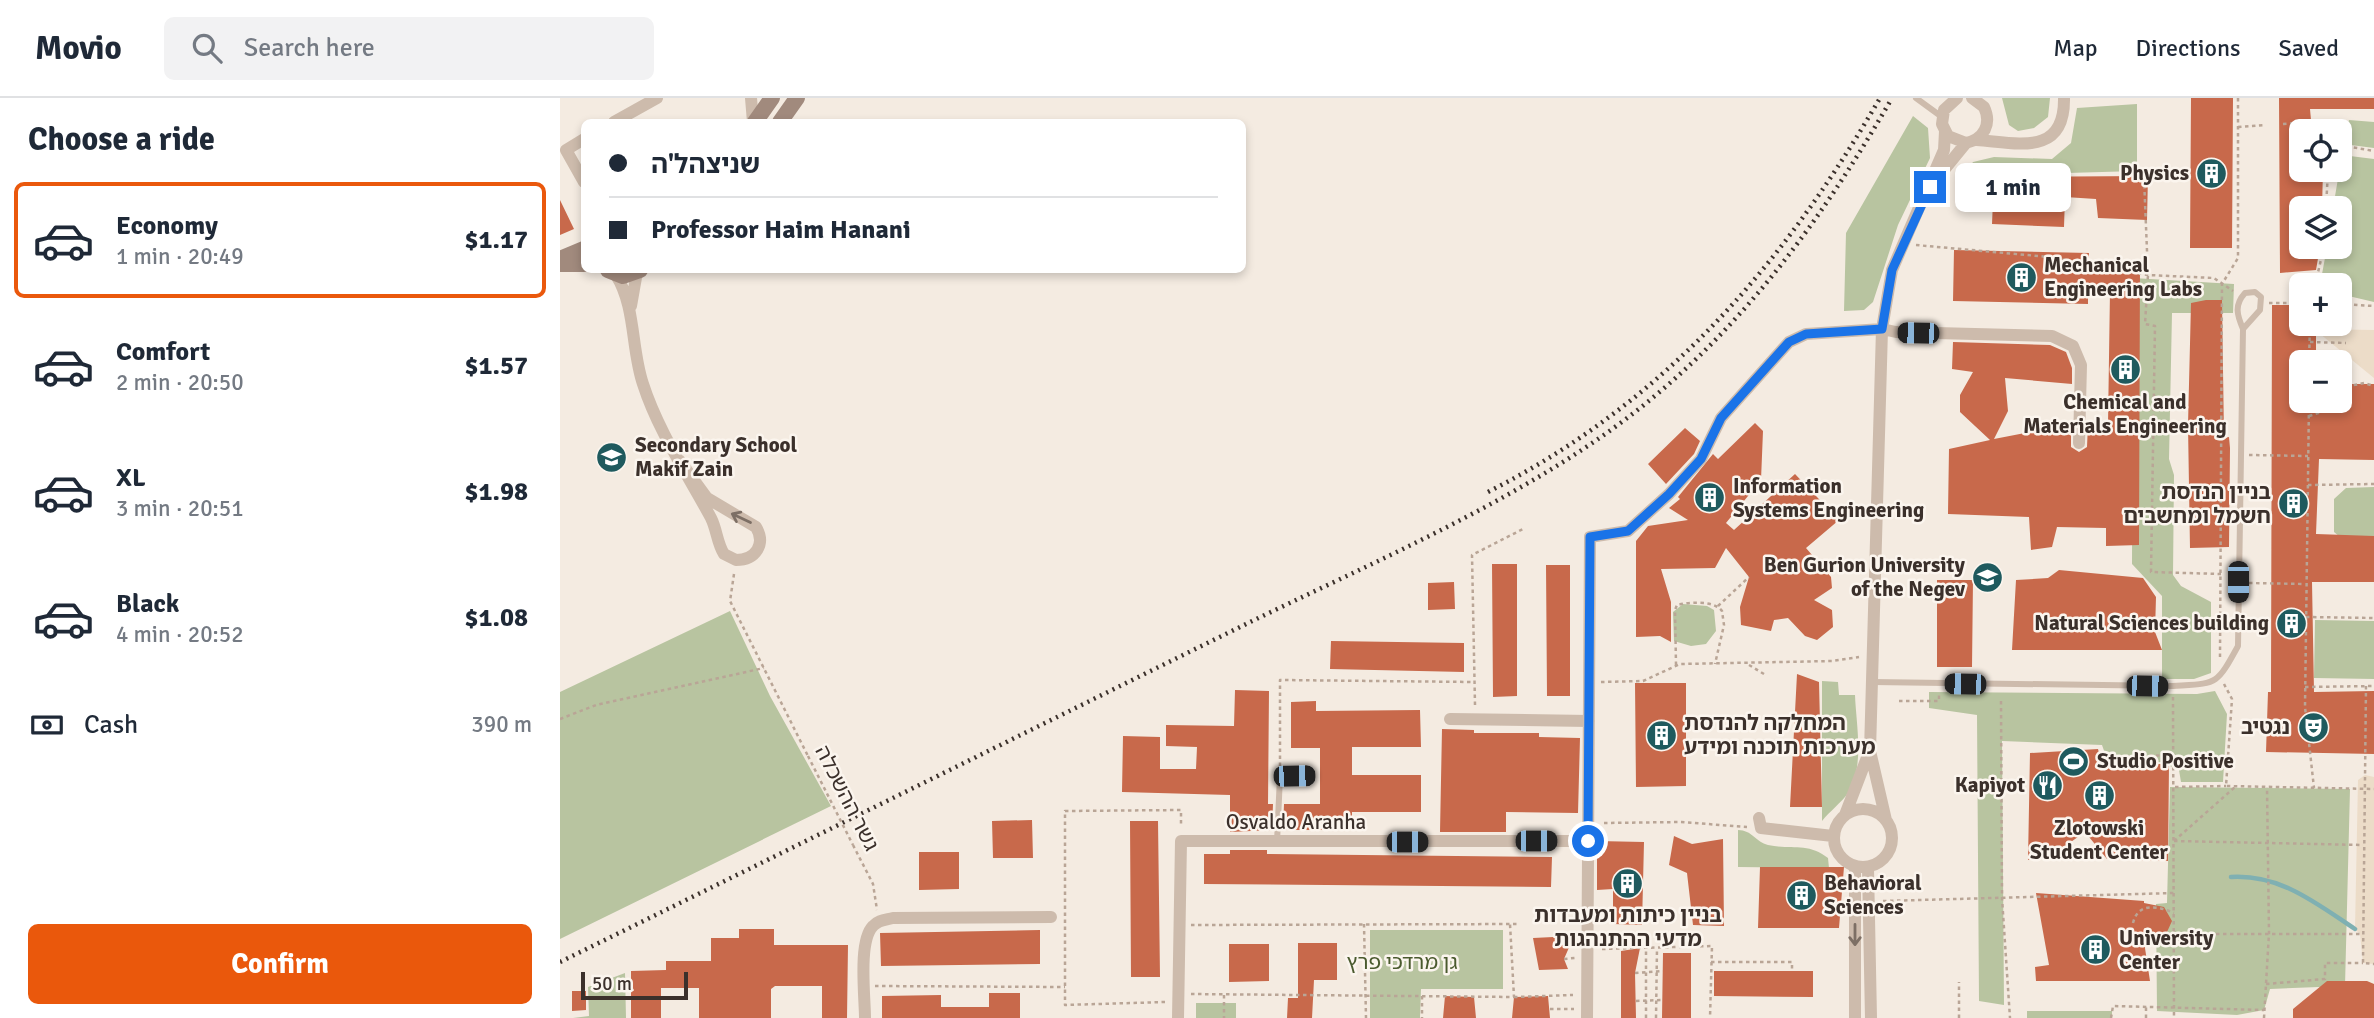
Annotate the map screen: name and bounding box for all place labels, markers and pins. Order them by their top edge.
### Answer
building icon: Physics [2195,156,2229,190]
place label: Physics [2120,160,2189,186]
place label: Mechanical Engineering Labs [2044,252,2202,302]
building icon: Mechanical Engineering Labs [2004,260,2038,294]
building icon: Chemical and Materials Engineering [2108,353,2142,387]
place label: Chemical and Materials Engineering [2023,389,2227,439]
place label: Secondary School Makif Zain [635,432,798,482]
school or university icon: Secondary School Makif Zain [595,440,629,474]
place label: Information Systems Engineering [1733,473,1924,523]
place label: בניין הנדסת חשמל ומחשבים [2123,479,2271,529]
building icon: Information Systems Engineering [1693,481,1727,515]
building icon: בניין הנדסת חשמל ומחשבים [2277,487,2311,521]
place label: Ben Gurion University of the Negev [1764,552,1966,602]
school or university icon: Ben Gurion University of the Negev [1971,560,2005,594]
building icon: Natural Sciences building [2275,606,2309,640]
place label: Natural Sciences building [2034,610,2269,636]
place label: המחלקה להנדסת מערכות תוכנה ומידע [1684,710,1876,760]
theatre icon: נגטיב [2296,710,2330,744]
place label: נגטיב [2241,714,2290,740]
building icon: המחלקה להנדסת מערכות תוכנה ומידע [1644,718,1678,752]
sports icon: Studio Positive [2057,744,2091,778]
place label: Studio Positive [2097,748,2234,774]
restaurant icon: Kapiyot [2031,768,2065,802]
place label: Kapiyot [1955,772,2025,798]
building icon: Zlotowski Student Center [2082,779,2116,813]
place label: Zlotowski Student Center [2030,815,2169,865]
building icon: בניין כיתות ומעבדות מדעי ההתנהגות [1611,866,1645,900]
place label: Behavioral Sciences [1824,870,1922,920]
building icon: Behavioral Sciences [1784,878,1818,912]
place label: בניין כיתות ומעבדות מדעי ההתנהגות [1534,902,1722,952]
place label: University Center [2119,925,2214,975]
building icon: University Center [2079,933,2113,967]

